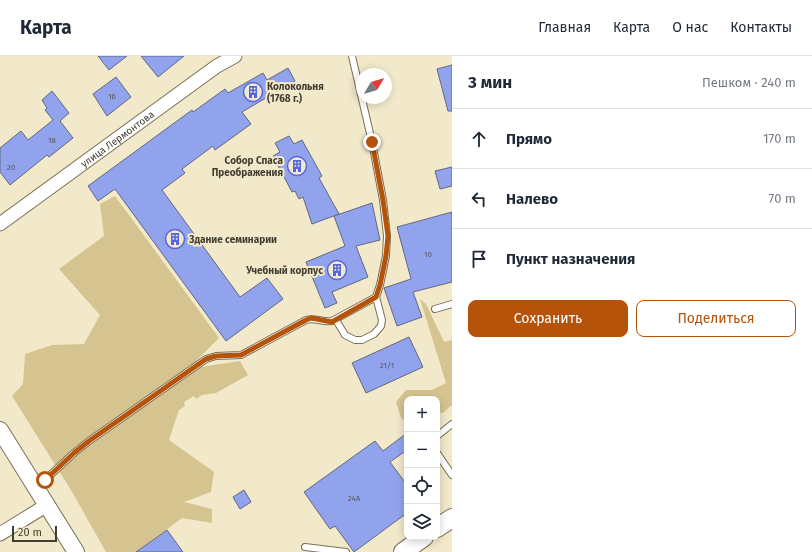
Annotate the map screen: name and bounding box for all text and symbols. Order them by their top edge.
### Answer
text: Карта [20,16,72,39]
text: Главная [538,19,591,36]
text: Карта [613,19,650,36]
text: О нас [672,19,708,36]
text: Контакты [730,19,792,36]
north arrow [356,68,392,104]
text: 3 мин [468,72,512,93]
text: Пешком · 240 m [702,75,796,90]
building icon: Колокольня (1768 г.) [242,81,264,103]
place label: Колокольня (1768 г.) [267,81,324,105]
house number: 16 [108,92,116,101]
street label: улица Лермонтова [79,109,157,170]
icon: ahead [468,128,490,150]
text: Прямо [506,130,552,148]
text: 170 m [763,131,796,146]
route end [363,133,381,151]
house number: 18 [48,136,57,145]
place label: Собор Спаса Преображения [212,155,284,179]
building icon: Собор Спаса Преображения [286,155,308,177]
house number: 20 [7,163,16,172]
icon: left [468,188,490,210]
text: Налево [506,190,558,208]
text: 70 m [769,191,796,206]
building icon: Здание семинарии [164,228,186,250]
place label: Здание семинарии [188,234,277,246]
icon: arrive [468,248,490,270]
house number: 10 [424,250,432,259]
text: Пункт назначения [506,250,635,268]
building icon: Учебный корпус [326,259,348,281]
place label: Учебный корпус [245,265,323,277]
button: Сохранить [468,300,628,337]
button: Поделиться [636,300,796,337]
house number: 21/1 [380,361,394,370]
map controls [404,396,440,540]
button: + [404,396,440,432]
button: − [404,432,440,468]
button: locate [404,468,440,504]
route start [36,471,54,489]
house number: 24А [348,494,361,503]
button: layers [404,504,440,540]
scale bar [12,524,57,543]
text: 20 m [18,526,42,539]

